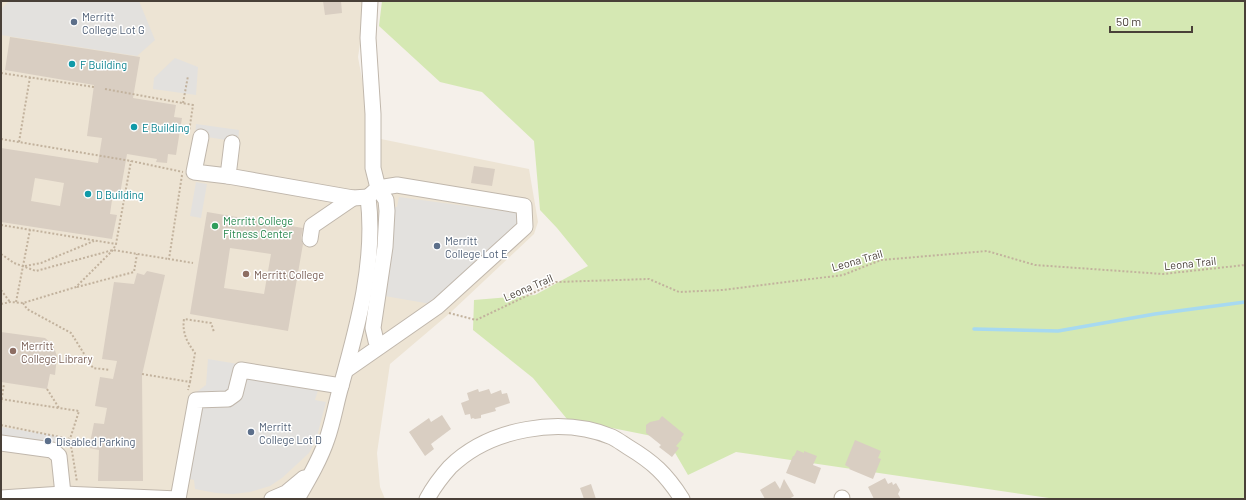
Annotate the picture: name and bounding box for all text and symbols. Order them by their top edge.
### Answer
scale bar [1110,8,1192,34]
place label: Merritt College Lot G [82,10,145,36]
text: 50 m [1116,14,1141,28]
marker: Merritt College Lot G [69,17,79,27]
place label: F Building [80,58,127,71]
marker: F Building [67,59,77,69]
place label: E Building [142,121,190,134]
marker: E Building [129,122,139,132]
place label: D Building [96,188,144,201]
marker: D Building [83,189,93,199]
place label: Merritt College Fitness Center [223,214,293,240]
marker: Merritt College Fitness Center [210,221,220,231]
place label: Merritt College Lot E [445,234,508,260]
marker: Merritt College Lot E [432,241,442,251]
street label: Leona Trail [830,247,884,273]
street label: Leona Trail [1163,254,1217,272]
place label: Merritt College [254,268,324,281]
marker: Merritt College [241,269,251,279]
street label: Leona Trail [501,271,555,303]
place label: Merritt College Library [21,339,93,365]
marker: Merritt College Library [8,346,18,356]
place label: Merritt College Lot D [259,420,322,446]
marker: Merritt College Lot D [246,427,256,437]
place label: Disabled Parking [56,435,135,448]
marker: Disabled Parking [43,436,53,446]

